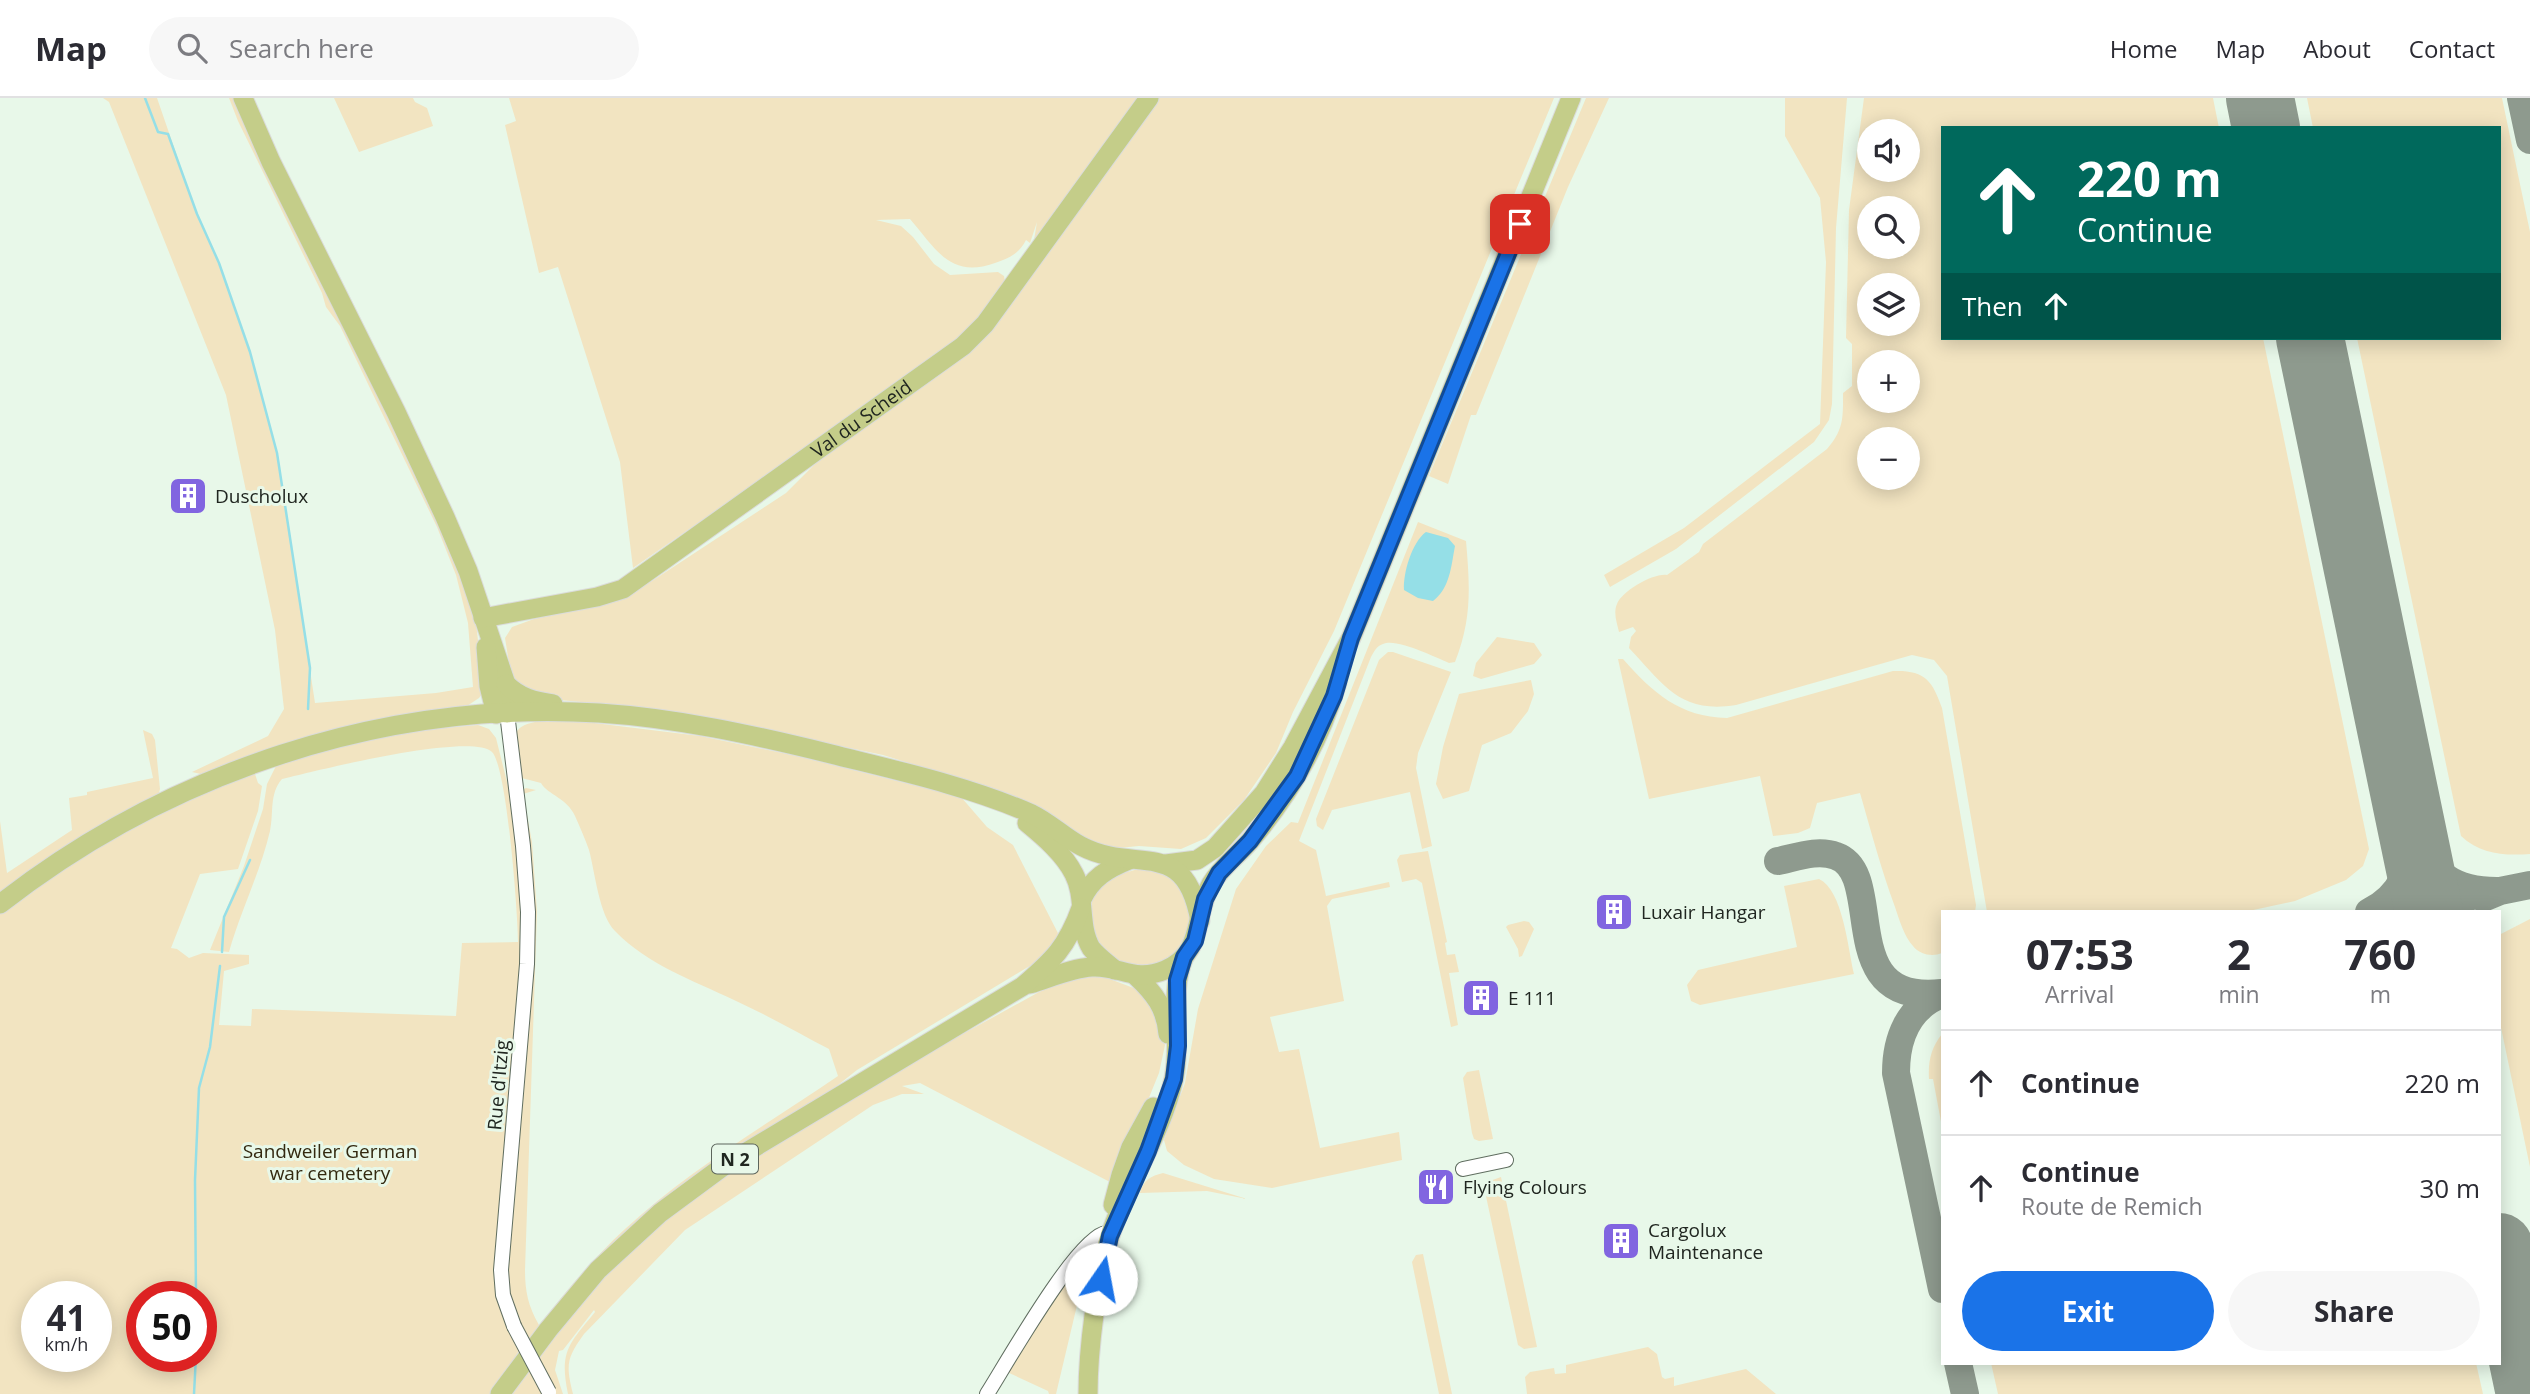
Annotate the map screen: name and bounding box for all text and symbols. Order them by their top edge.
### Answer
search box [149,17,639,80]
text: Map [35,26,107,71]
icon: search [173,29,211,67]
text: Search here [229,30,374,66]
text: Home [2110,32,2178,65]
text: Map [2216,32,2265,65]
text: About [2303,32,2371,65]
text: Contact [2409,32,2495,65]
map controls [1857,119,1920,490]
button: sound [1857,119,1920,182]
text: 220 m [2077,145,2222,211]
icon: ahead [1962,154,2053,245]
pin [1490,194,1550,254]
button: search [1857,196,1920,259]
icon: arrive [1501,205,1539,243]
text: Continue [2077,208,2213,251]
button: layers [1857,273,1920,336]
icon: ahead [2037,287,2075,325]
text: Then [1962,288,2023,324]
button: + [1857,350,1920,413]
street label: Val du Scheid [806,374,917,464]
button: − [1857,427,1920,490]
building icon: Duscholux [167,475,209,517]
place label: Duscholux [215,483,308,509]
building icon: Luxair Hangar [1593,891,1635,933]
place label: Luxair Hangar [1641,899,1766,925]
text: 07:53 [2026,925,2134,982]
text: 2 [2227,925,2251,982]
text: 760 [2344,925,2416,982]
building icon: E 111 [1460,977,1502,1019]
text: Arrival [2045,978,2114,1010]
text: min [2218,978,2260,1010]
text: m [2370,978,2391,1010]
place label: E 111 [1508,985,1556,1011]
street label: Rue d'Itzig [481,1039,515,1131]
icon: ahead [1962,1064,2000,1102]
text: Continue [2021,1065,2140,1101]
text: 220 m [2405,1065,2480,1101]
park label: Sandweiler German war cemetery [243,1138,417,1186]
road number: N 2 [712,1144,758,1174]
text: Continue [2021,1154,2140,1190]
restaurant icon: Flying Colours [1415,1166,1457,1208]
icon: ahead [1962,1169,2000,1207]
text: 30 m [2419,1170,2480,1206]
place label: Flying Colours [1463,1174,1587,1200]
text: Route de Remich [2021,1190,2203,1222]
place label: Cargolux Maintenance [1648,1217,1763,1265]
building icon: Cargolux Maintenance [1600,1220,1642,1262]
position arrow [1064,1242,1138,1316]
button: Exit [1962,1271,2214,1351]
button: Share [2228,1271,2480,1351]
speed limit sign: 50 [126,1281,217,1372]
text: 41 [46,1294,87,1341]
text: km/h [45,1332,88,1356]

